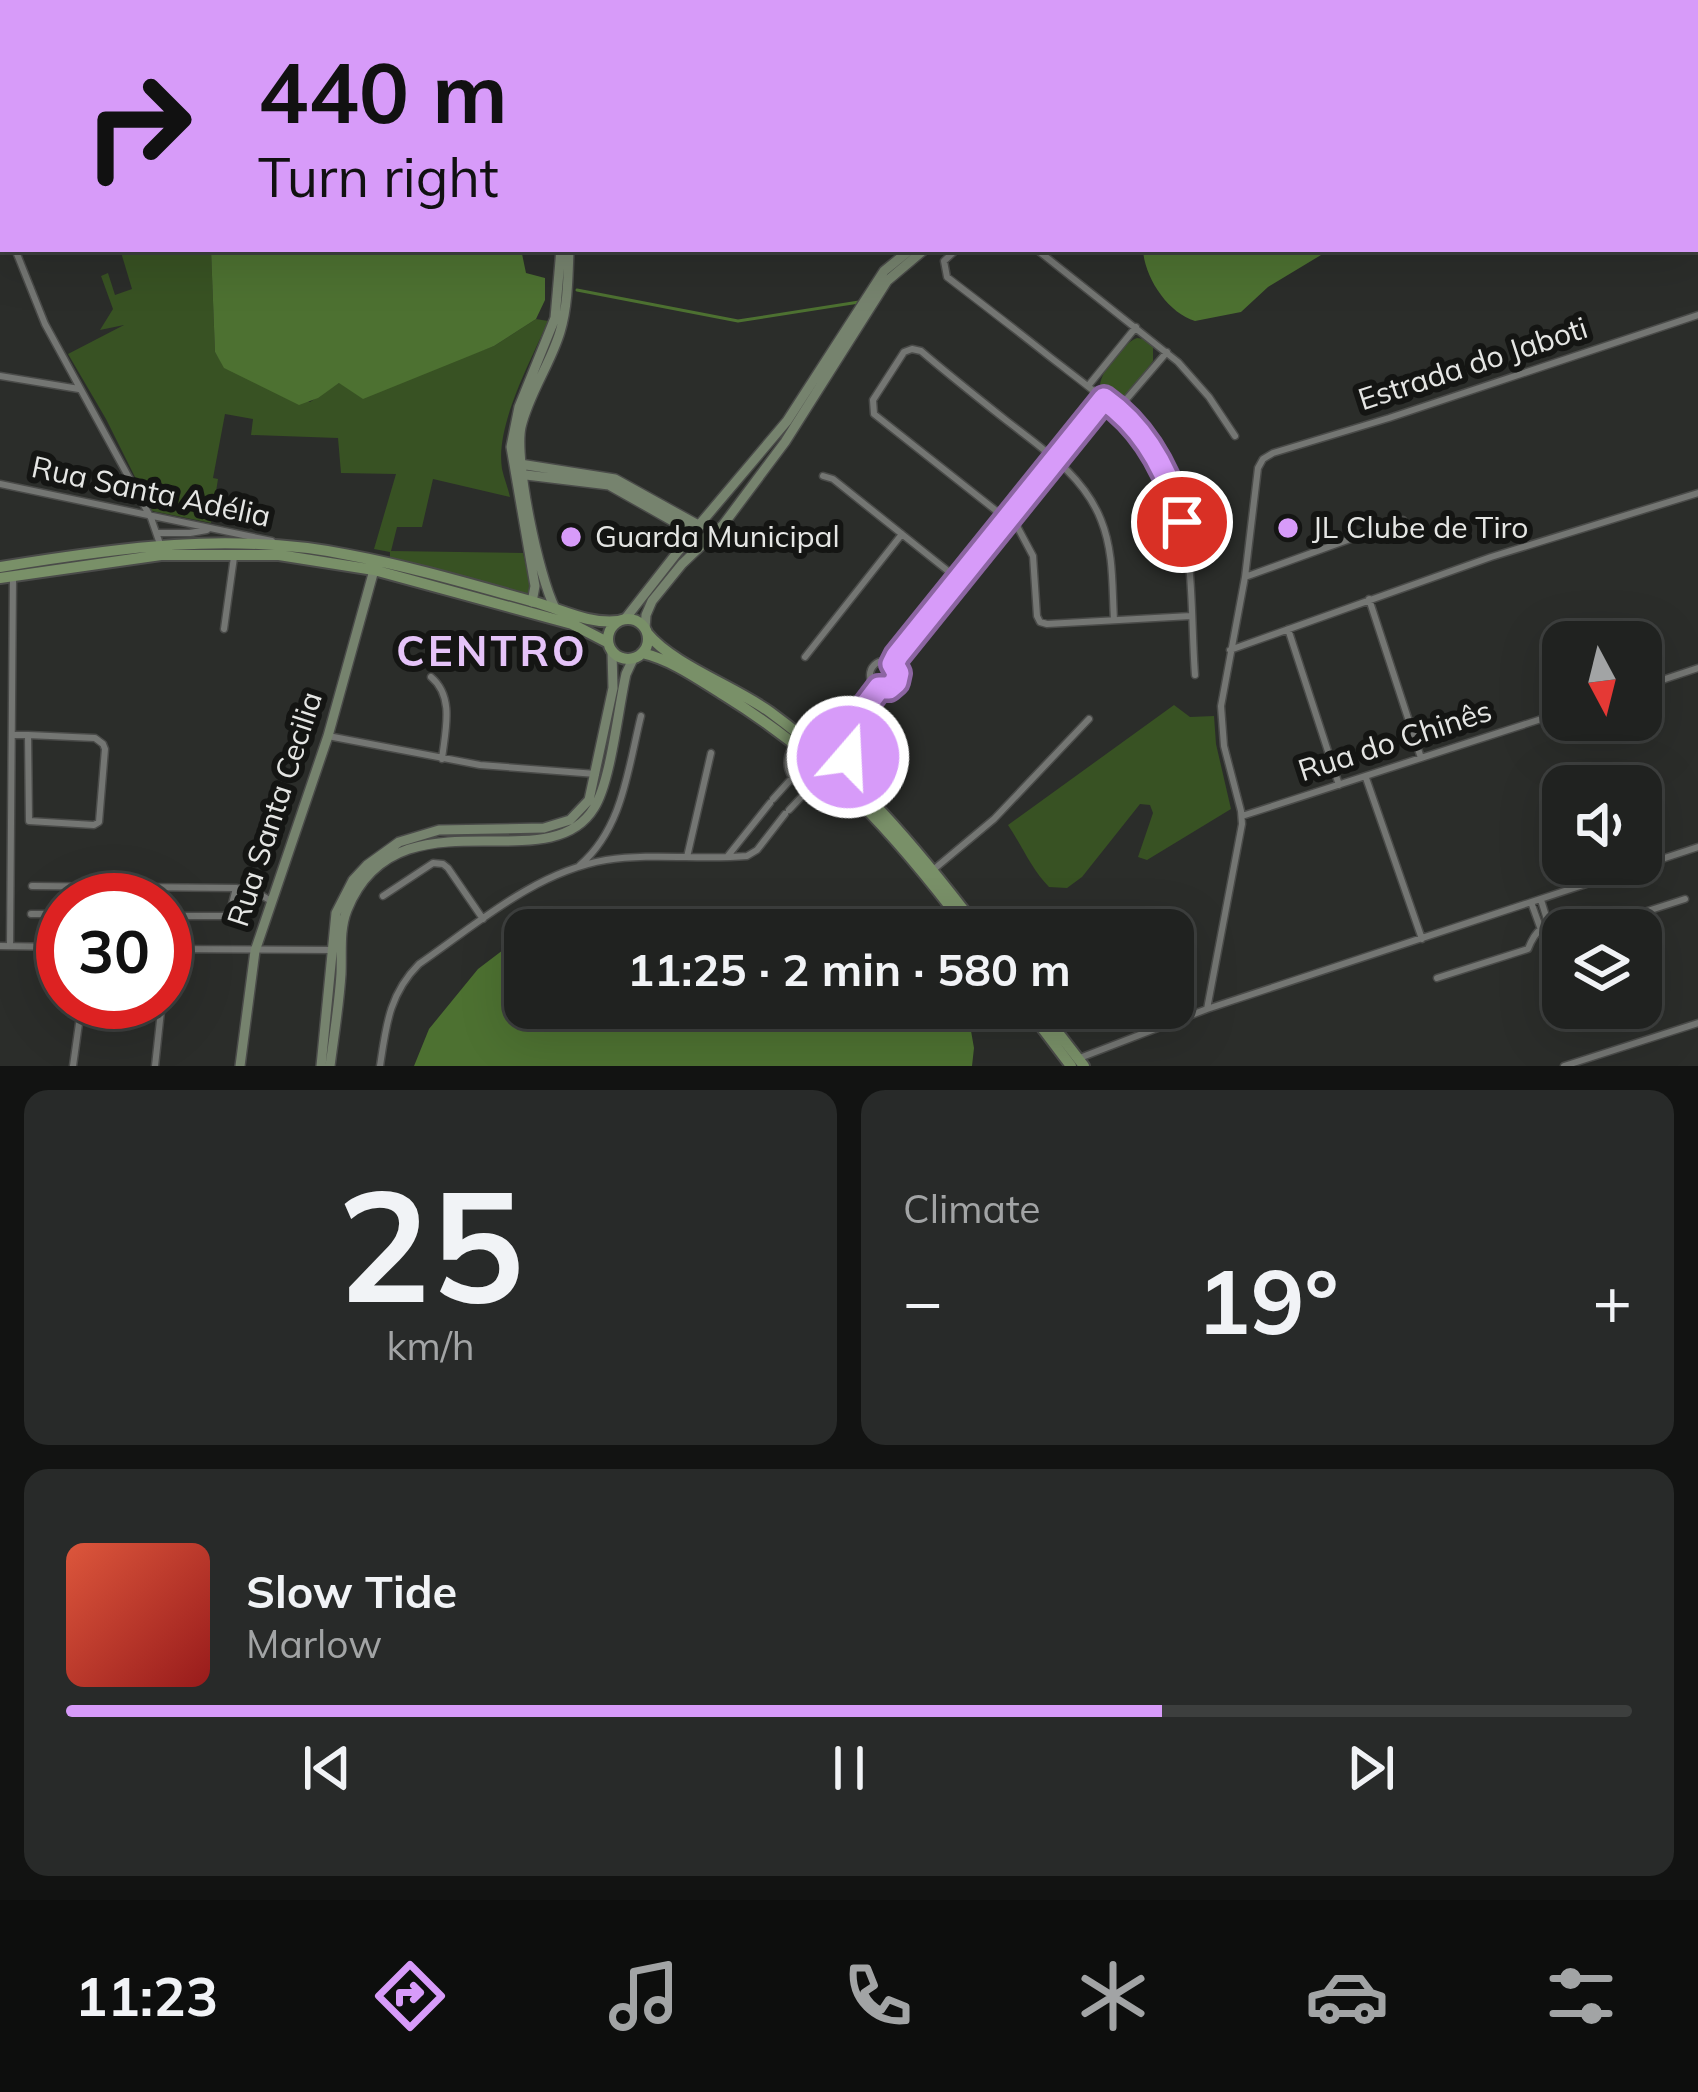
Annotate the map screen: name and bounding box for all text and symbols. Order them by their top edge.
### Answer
text: 440 m [258,39,508,144]
icon: right [60,48,216,204]
text: Turn right [258,143,499,211]
street label: Estrada do Jaboti [1353,308,1592,418]
street label: Rua Santa Adélia [28,447,274,535]
pin [1131,471,1233,573]
icon: arrive [1149,489,1215,555]
place label: JL Clube de Tiro [1312,508,1528,546]
marker: JL Clube de Tiro [1275,515,1301,541]
place label: Guarda Municipal [595,517,840,555]
marker: Guarda Municipal [558,524,584,550]
north arrow [1542,621,1662,741]
map controls [1542,621,1662,1029]
district label: CENTRO [396,624,588,677]
street label: Rua Santa Cecilia [218,687,330,931]
street label: Rua do Chinês [1293,691,1496,789]
position arrow [785,694,911,820]
button: sound [1542,765,1662,885]
speed limit sign: 30 [36,873,192,1029]
button: layers [1542,909,1662,1029]
text: 11:25 · 2 min · 580 m [627,941,1071,997]
text: 25 [337,1145,524,1341]
text: Climate [903,1184,1041,1233]
text: 19° [1196,1244,1339,1357]
text: − [903,1259,943,1342]
text: + [1592,1259,1632,1342]
text: km/h [386,1321,475,1370]
text: Slow Tide [246,1563,457,1619]
text: Marlow [246,1619,382,1668]
icon: previous [294,1735,360,1801]
icon: pause [816,1735,882,1801]
icon: next [1338,1735,1404,1801]
icon: directions [368,1954,452,2038]
icon: music [602,1954,686,2038]
icon: phone [836,1954,920,2038]
icon: climate [1071,1954,1155,2038]
icon: car [1305,1954,1389,2038]
icon: filters [1539,1954,1623,2038]
text: 11:23 [75,1962,218,2030]

